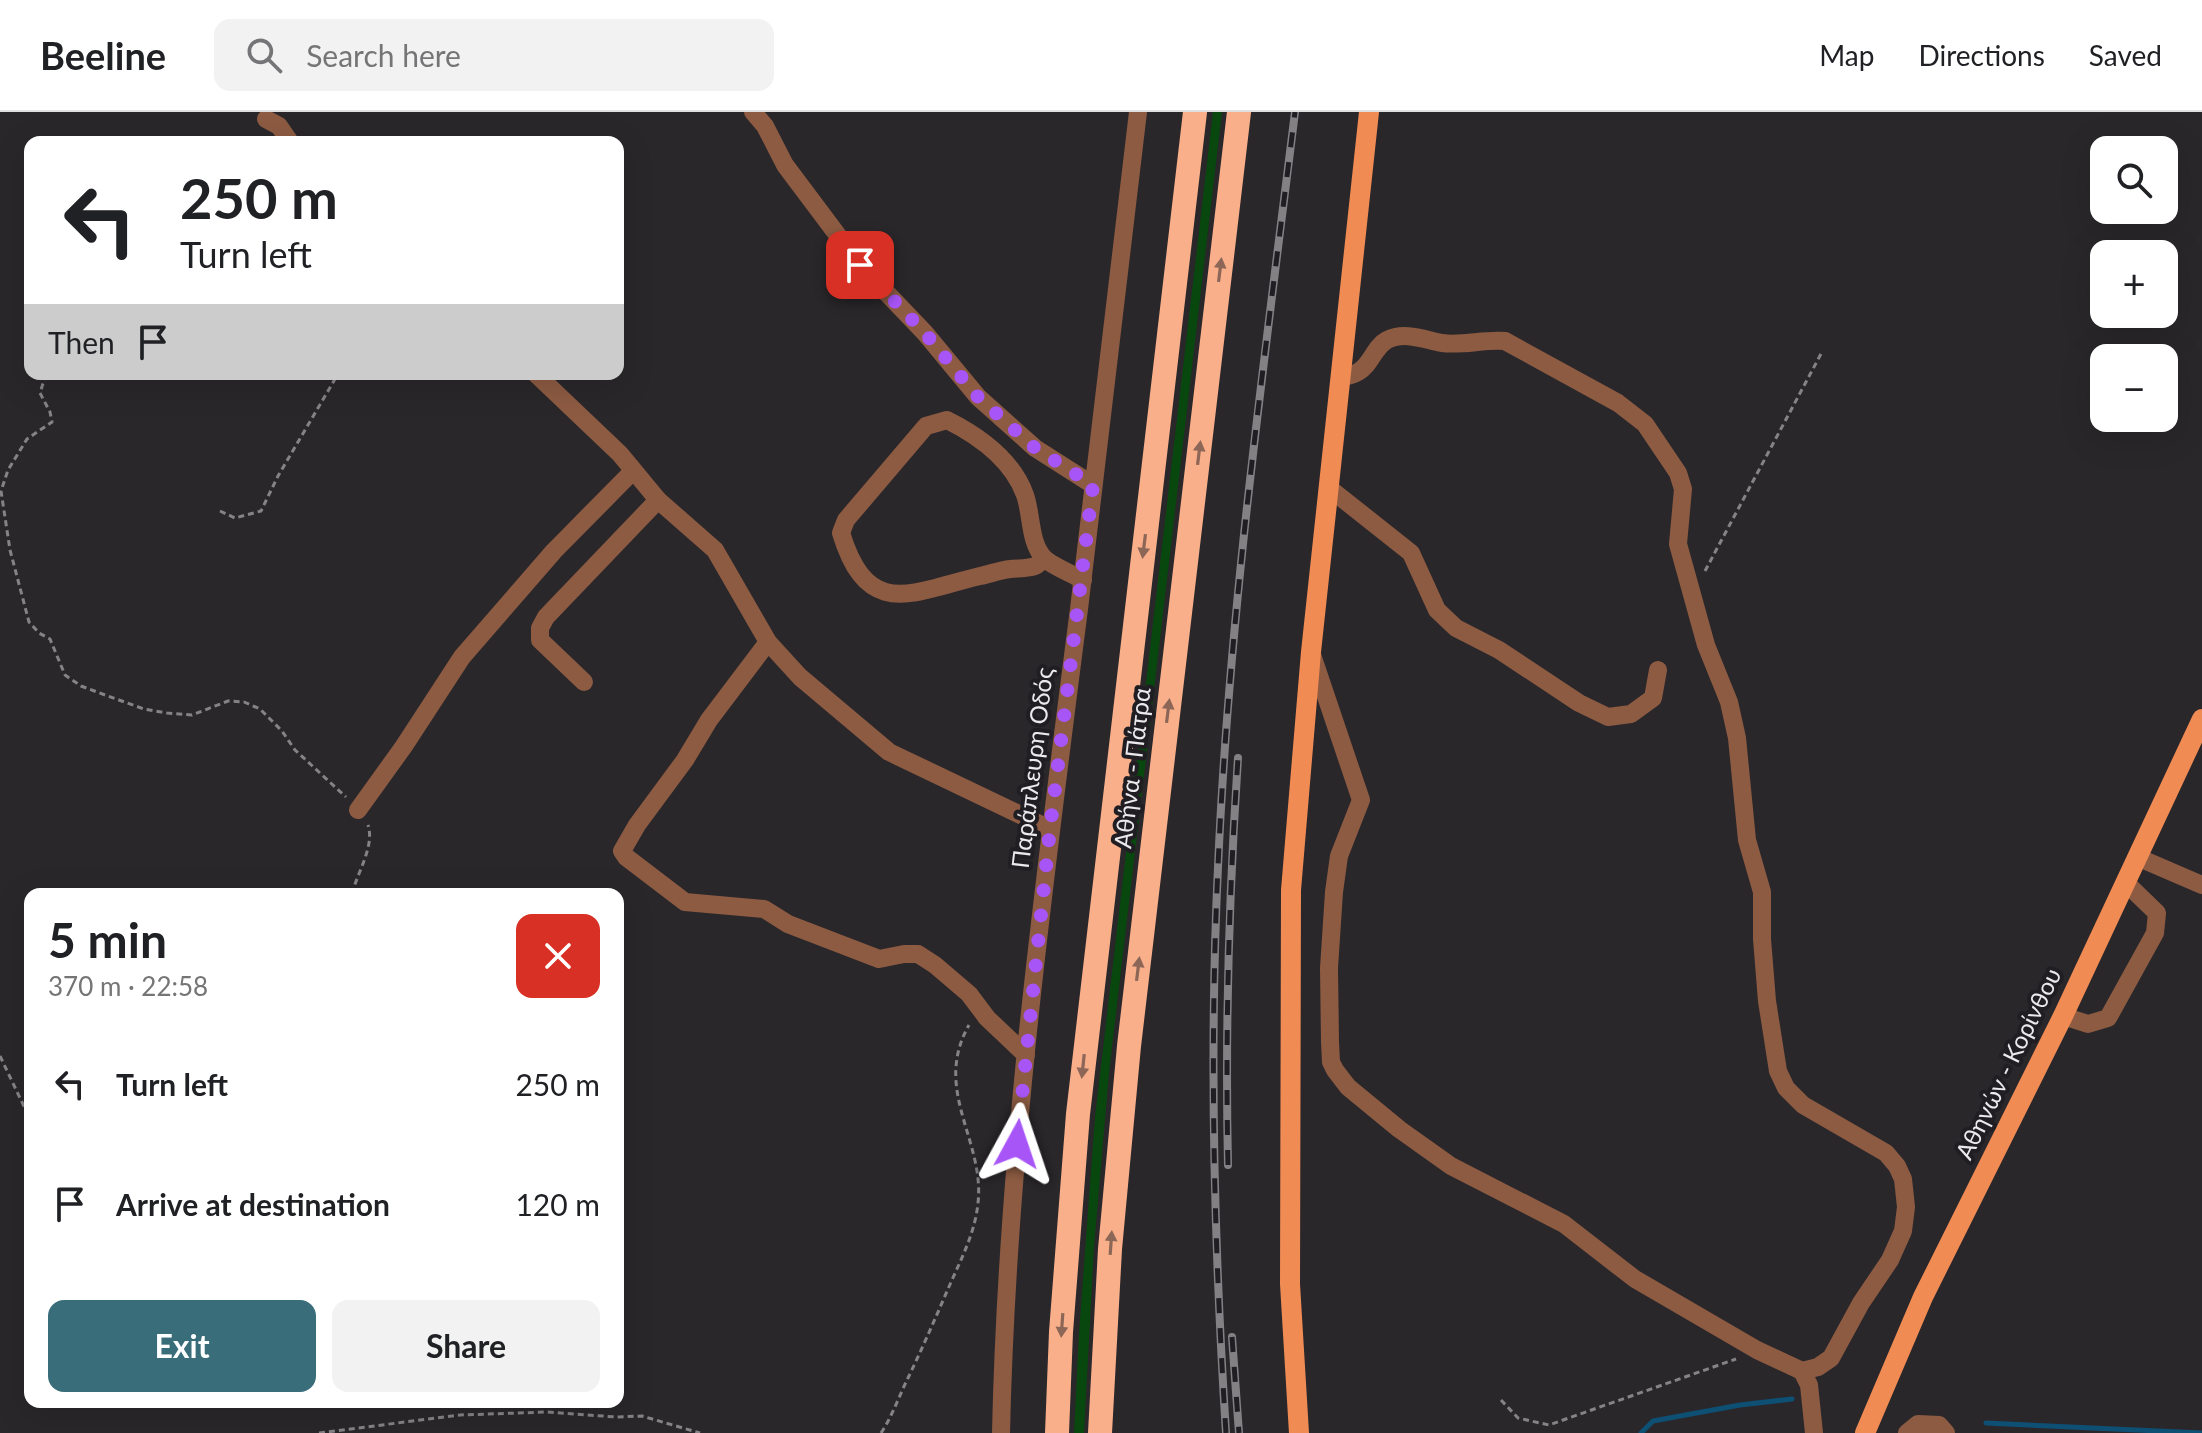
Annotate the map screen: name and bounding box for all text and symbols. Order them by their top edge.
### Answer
search box [214,19,774,91]
text: Beeline [40,32,166,78]
icon: search [242,33,286,77]
text: Search here [306,37,461,73]
text: Map [1819,38,1874,72]
text: Directions [1918,38,2045,72]
text: Saved [2089,38,2162,72]
map controls [2090,136,2178,432]
button: search [2090,136,2178,224]
text: 250 m [180,164,338,231]
icon: left [48,168,152,272]
pin [826,231,894,299]
text: Turn left [180,232,312,276]
button: + [2090,240,2178,328]
icon: arrive [838,243,882,287]
one-way arrow [1214,257,1227,282]
icon: arrive [131,320,175,364]
text: Then [48,324,115,360]
button: − [2090,344,2178,432]
one-way arrow [1192,440,1205,465]
one-way arrow [1137,534,1150,559]
street label: Παράπλευρη Οδός [1005,666,1058,870]
street label: Αθήνα - Πάτρα [1107,685,1156,850]
one-way arrow [1162,698,1175,723]
text: 5 min [48,911,167,968]
button: close [516,914,600,998]
one-way arrow [1131,956,1144,981]
street label: Αθηνών - Κορίνθου [1949,963,2067,1164]
text: 370 m · 22:58 [48,970,208,1002]
one-way arrow [1076,1054,1089,1079]
icon: left [48,1062,92,1106]
text: Turn left [116,1066,228,1102]
text: 250 m [515,1066,600,1102]
position arrow [975,1102,1059,1186]
icon: arrive [48,1182,92,1226]
text: Arrive at destination [116,1186,390,1222]
text: 120 m [515,1186,600,1222]
one-way arrow [1105,1230,1118,1255]
button: Exit [48,1300,316,1392]
button: Share [332,1300,600,1392]
one-way arrow [1055,1313,1068,1338]

